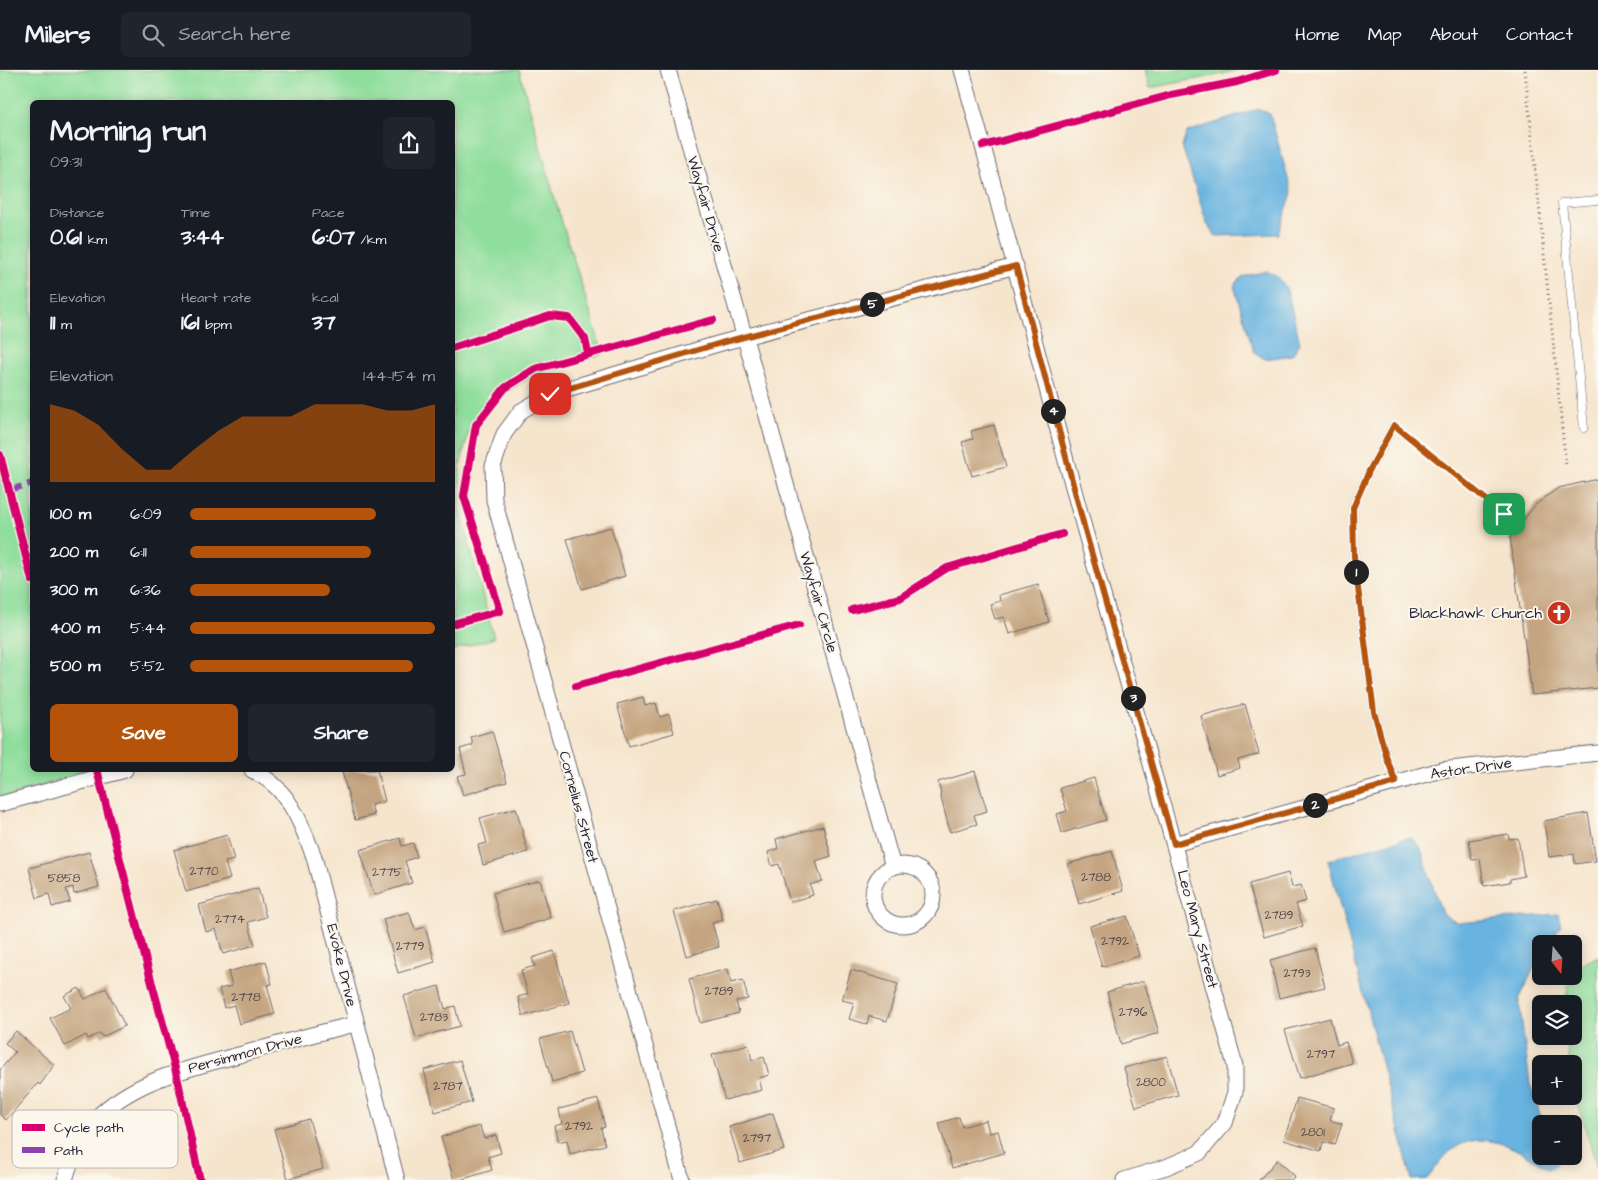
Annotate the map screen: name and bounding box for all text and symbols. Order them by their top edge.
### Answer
search box [121,12,471,57]
text: Milers [25,18,91,52]
icon: search [139,21,167,49]
text: Search here [179,21,291,48]
text: Home [1295,22,1340,47]
text: Map [1368,22,1402,47]
text: About [1430,22,1478,47]
text: Contact [1506,22,1573,47]
text: Morning run [50,112,206,151]
button: share [383,117,435,169]
text: 09:31 [50,151,82,173]
street label: Wayfair Drive [681,154,729,255]
text: Distance [50,203,104,223]
text: Time [181,203,210,223]
text: Pace [312,203,344,223]
text: 0.61 [50,223,82,252]
text: 3:44 [181,223,224,252]
text: 6:07 [312,223,355,252]
text: km [82,230,107,250]
text: /km [355,230,386,250]
text: Elevation [50,288,105,308]
text: Heart rate [181,288,251,308]
text: kcal [312,288,339,308]
pin: 5 [860,292,884,316]
text: 5 [868,294,877,314]
text: 11 [50,308,55,337]
text: 161 [181,308,200,337]
text: 37 [312,308,336,337]
text: m [55,315,72,335]
text: bpm [200,315,232,335]
text: Elevation [50,365,113,387]
text: 144–154 m [363,365,435,387]
pin [529,373,571,415]
icon: check [536,380,564,408]
pin: 4 [1040,398,1066,424]
text: 4 [1049,401,1058,421]
pin [1483,493,1525,535]
icon: arrive [1490,500,1518,528]
text: 100 m [50,503,91,525]
text: 6:09 [130,503,162,525]
text: 200 m [50,541,98,563]
text: 6:11 [130,541,147,563]
street label: Wayfair Circle [793,549,843,655]
pin: 1 [1344,560,1368,584]
text: 1 [1356,562,1357,582]
text: 300 m [50,579,97,601]
text: 6:36 [130,579,161,601]
church icon: Blackhawk Church [1546,600,1572,626]
place label: Blackhawk Church [1409,603,1543,624]
text: 400 m [50,617,100,639]
text: 5:44 [130,617,166,639]
text: 500 m [50,655,100,677]
text: 5:52 [130,655,164,677]
pin: 3 [1120,686,1146,710]
text: 3 [1130,688,1137,708]
button: Save [50,704,238,762]
button: Share [248,704,435,762]
street label: Cornelius Street [553,749,604,865]
street label: Astor Drive [1429,752,1513,785]
pin: 2 [1302,792,1328,818]
text: 2 [1311,795,1320,815]
house number: 2770 [189,863,219,880]
house number: 2775 [372,864,403,881]
street label: Leo Mary Street [1171,868,1223,991]
house number: 2788 [1081,869,1111,886]
house number: 5858 [48,870,80,887]
house number: 2789 [1265,907,1294,924]
house number: 2774 [215,911,245,928]
street label: Evoke Drive [321,922,362,1009]
house number: 2792 [1101,933,1129,950]
north arrow [1532,935,1582,985]
map controls [1532,935,1582,1165]
house number: 2779 [396,938,424,955]
house number: 2793 [1283,965,1311,982]
house number: 2789 [705,983,734,1000]
house number: 2778 [231,989,261,1006]
button: layers [1532,995,1582,1045]
house number: 2796 [1119,1004,1148,1021]
house number: 2783 [420,1009,448,1026]
street label: Persimmon Drive [186,1028,304,1079]
house number: 2797 [1307,1046,1336,1063]
button: + [1532,1055,1582,1105]
house number: 2800 [1136,1074,1166,1091]
house number: 2787 [433,1078,463,1095]
legend [12,1110,178,1168]
button: − [1532,1115,1582,1165]
text: Cycle path [54,1118,123,1138]
house number: 2792 [565,1118,593,1135]
house number: 2801 [1301,1124,1325,1141]
house number: 2797 [743,1130,772,1147]
text: Path [54,1141,83,1161]

